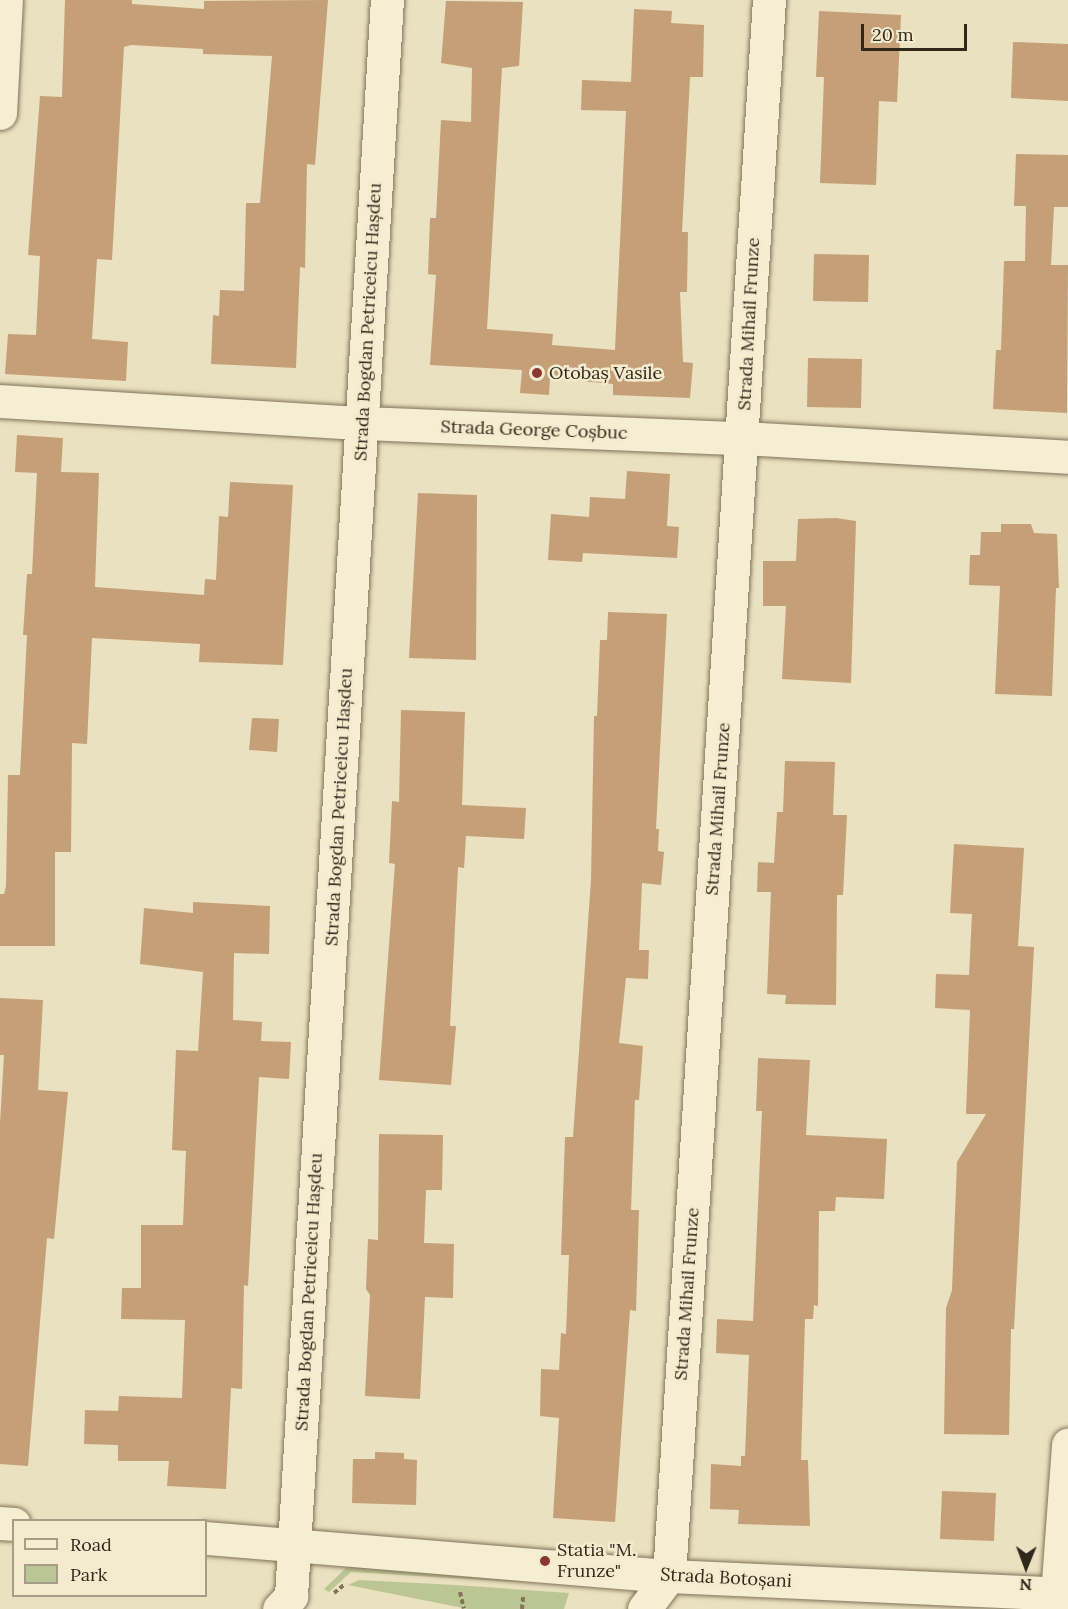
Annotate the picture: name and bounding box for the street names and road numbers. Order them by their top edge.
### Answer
street label: Strada Bogdan Petriceicu Hașdeu [350,182,386,462]
street label: Strada Mihail Frunze [734,237,764,411]
street label: Strada George Coșbuc [440,416,628,444]
street label: Strada Bogdan Petriceicu Hașdeu [321,667,357,947]
street label: Strada Mihail Frunze [701,722,735,896]
street label: Strada Bogdan Petriceicu Hașdeu [291,1152,327,1432]
street label: Strada Mihail Frunze [670,1207,704,1381]
street label: Strada Botoșani [660,1564,792,1592]

